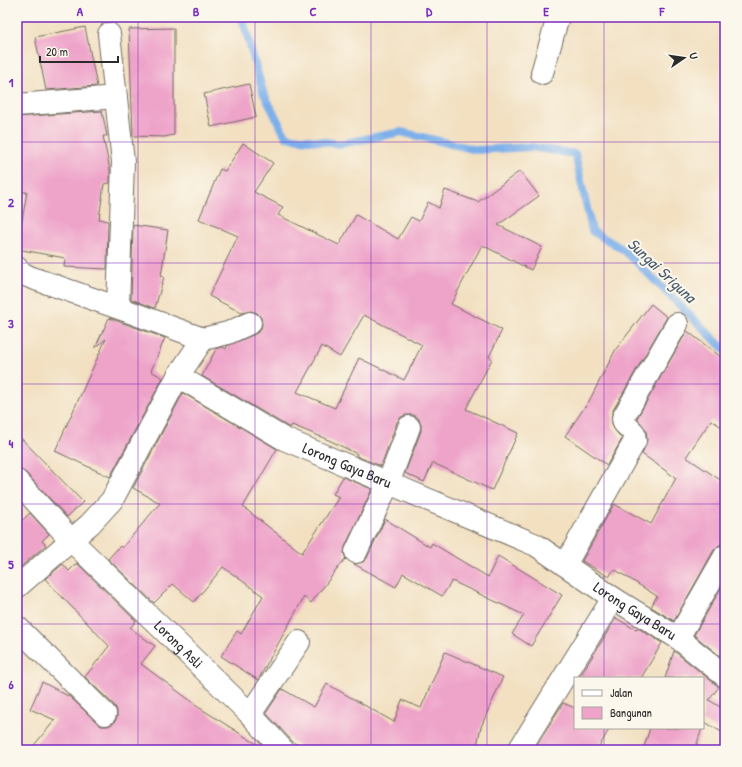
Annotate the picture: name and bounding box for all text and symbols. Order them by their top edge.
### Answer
text: A [77,2,84,20]
text: B [193,2,200,20]
text: C [309,2,317,20]
text: D [426,2,433,20]
text: E [543,2,549,20]
text: F [659,2,666,20]
scale bar [40,38,118,64]
north arrow [664,38,704,78]
text: 20 m [46,43,68,60]
text: U [686,51,701,60]
text: 1 [9,73,14,91]
text: 2 [8,193,15,211]
water label: Sungai Sriguna [623,233,702,308]
text: 3 [8,314,14,332]
text: 4 [9,434,14,452]
street label: Lorong Gaya Baru [299,437,395,493]
text: 5 [8,555,14,573]
street label: Lorong Gaya Baru [589,577,681,645]
street label: Lorong Asli [150,615,208,673]
text: 6 [8,675,14,693]
legend [574,677,704,729]
text: Jalan [610,684,632,701]
text: Bangunan [610,704,652,721]

